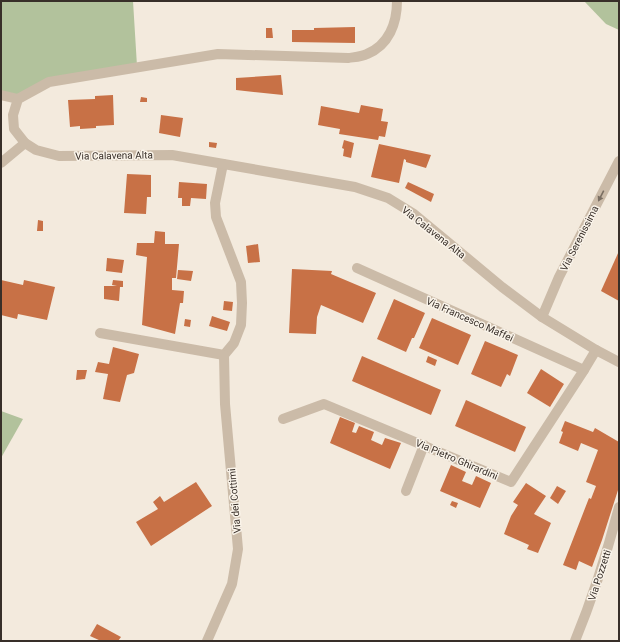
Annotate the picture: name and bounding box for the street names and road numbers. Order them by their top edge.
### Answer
street label: Via Calavena Alta [75,149,153,162]
street label: Via Calavena Alta [400,204,468,261]
street label: Via Serenissima [558,204,601,273]
street label: Via Francesco Maffei [425,295,515,344]
street label: Via Pietro Ghirardini [414,437,500,482]
street label: Via dei Cottimi [226,468,243,534]
street label: Via Pozzetti [586,548,613,602]

